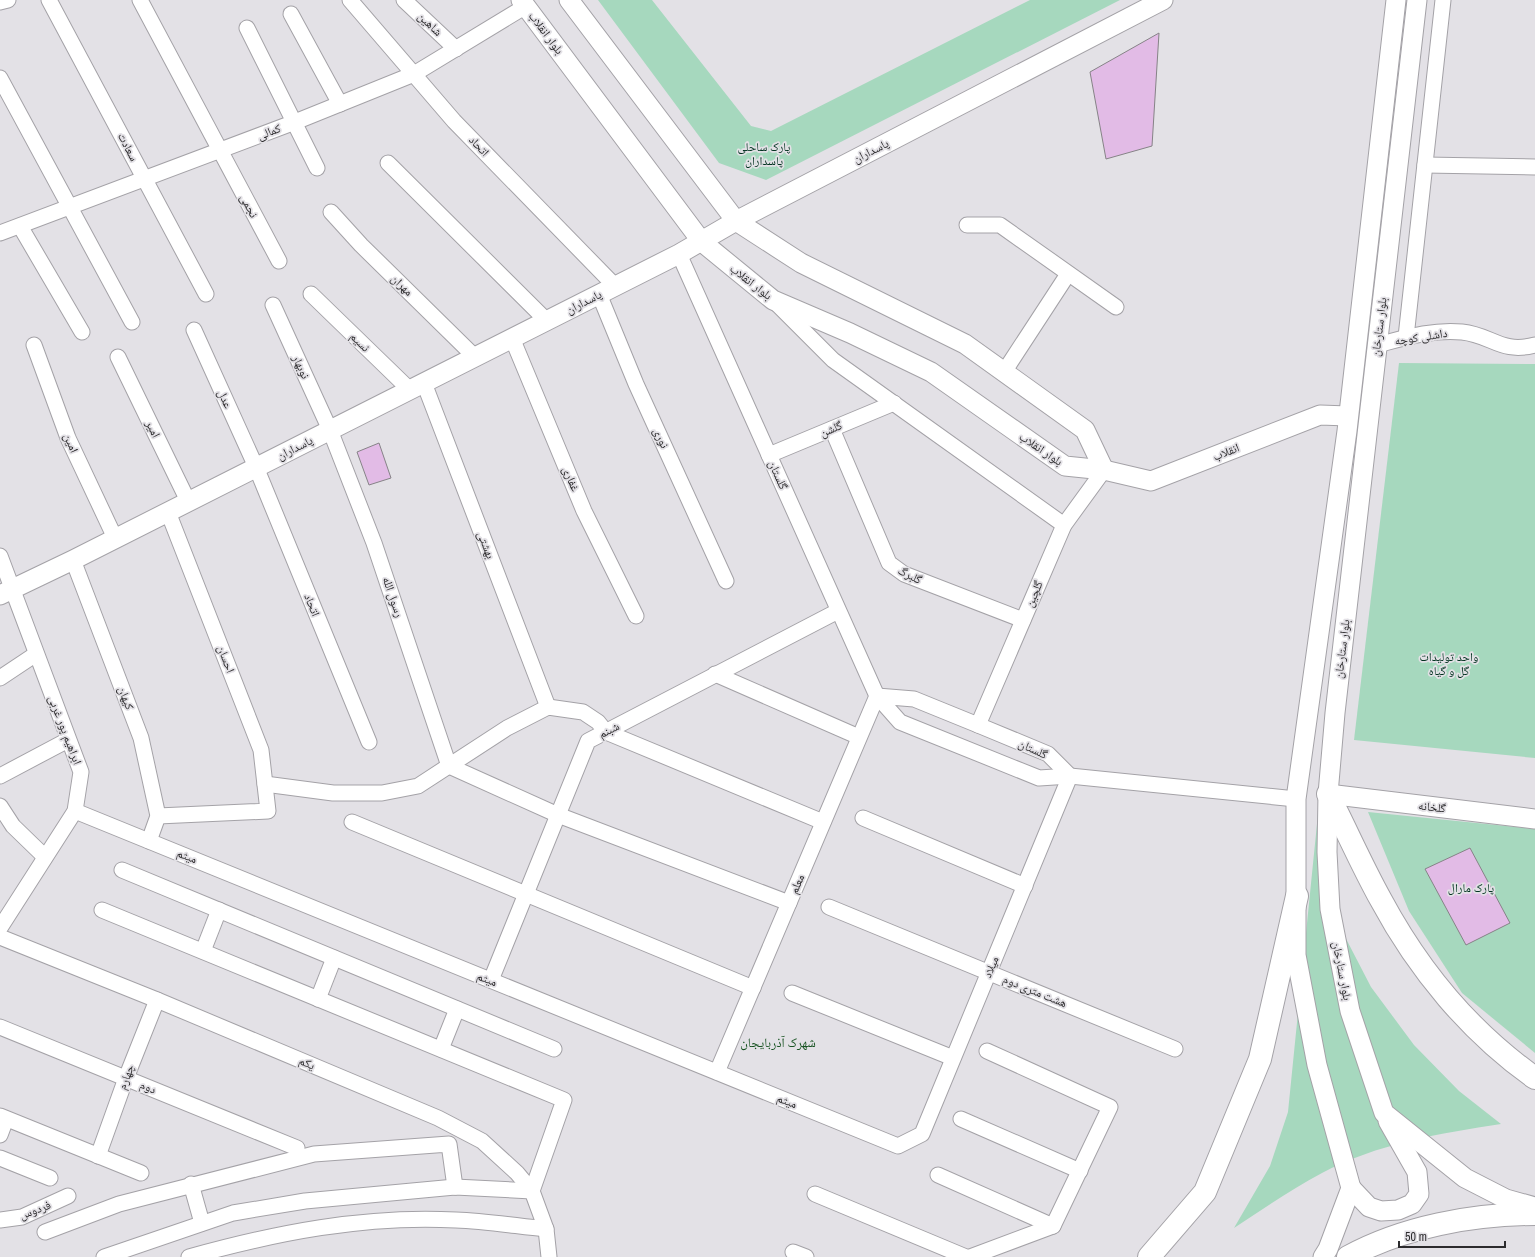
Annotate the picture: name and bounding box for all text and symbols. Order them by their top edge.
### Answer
street label: شاهین [414,8,446,40]
street label: بلوار انقلاب [525,8,567,58]
street label: کمالی [255,120,283,144]
street label: سعادت [114,130,142,164]
street label: اتحاد [465,132,493,160]
street label: پاسداران [850,135,892,167]
park label: پارک ساحلی پاسداران [738,139,791,169]
street label: نجمی [236,191,262,221]
street label: بلوار انقلاب [727,260,775,304]
street label: مهران [388,271,416,299]
street label: پاسداران [563,286,605,318]
street label: بلوار ستارخان [1367,296,1391,358]
street label: داشلی کوچه [1393,325,1449,349]
street label: نسیم [347,329,373,355]
street label: نوبهار [288,352,313,381]
street label: عدل [214,387,236,411]
street label: امیر [142,417,164,440]
street label: گلشن [817,417,845,441]
street label: نوری [649,425,673,451]
street label: بلوار انقلاب [1016,429,1066,469]
street label: امین [60,431,82,455]
street label: پاسداران [274,432,316,464]
street label: انقلاب [1210,440,1242,464]
street label: گلستان [765,458,791,492]
street label: غفاری [559,464,583,494]
street label: بهشتی [473,529,499,561]
street label: گلبرگ [895,562,925,588]
street label: رسول الله [379,575,407,620]
street label: گلچین [1021,578,1047,610]
street label: اتحاد [300,591,324,619]
street label: بلوار ستارخان [1330,618,1354,680]
street label: احسان [213,643,239,675]
park label: واحد تولیدات گل و گیاه [1420,649,1478,679]
street label: کیهان [114,684,138,712]
street label: ابراهیم پور غربی [44,693,86,767]
street label: شبنم [596,718,622,742]
street label: گلستان [1016,735,1050,763]
street label: گلخانه [1417,797,1447,817]
street label: میثم [175,845,199,867]
street label: معلم [786,872,808,896]
park label: پارک مارال [1448,880,1495,896]
street label: بلوار ستارخان [1328,940,1356,1002]
street label: میلاد [979,954,1003,980]
street label: میثم [475,968,499,990]
street label: هشت متری دوم [1001,971,1069,1011]
district label: شهرک آذربایجان [740,1034,816,1051]
street label: یکم [297,1053,318,1074]
street label: چهارم [114,1062,138,1092]
street label: دوم [137,1077,159,1098]
street label: میثم [775,1090,799,1112]
street label: فردوس [17,1197,53,1223]
scale bar [1399,1223,1505,1249]
text: 50 m [1405,1229,1427,1245]

